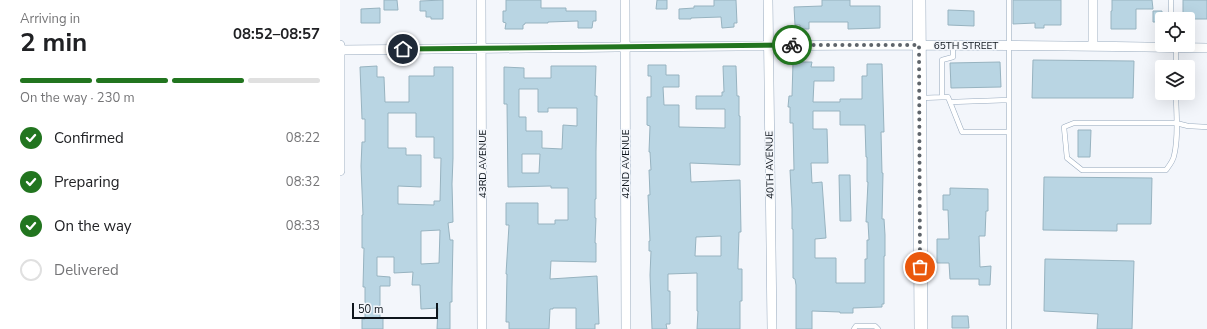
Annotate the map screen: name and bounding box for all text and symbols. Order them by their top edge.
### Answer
text: Arriving in [20,10,80,28]
map controls [1155,12,1195,100]
button: locate [1155,12,1195,52]
text: 08:52–08:57 [233,24,320,44]
text: 2 min [20,25,87,60]
courier [772,25,812,65]
pin [386,32,420,66]
icon: bike [781,34,803,56]
icon: home [392,38,414,60]
street label: 65TH STREET [934,39,998,53]
button: layers [1155,60,1195,100]
text: On the way · 230 m [20,89,135,107]
icon: check [20,127,42,149]
text: Confirmed [54,128,124,148]
text: 08:22 [286,129,320,147]
street label: 42ND AVENUE [619,129,633,199]
street label: 43RD AVENUE [476,130,490,198]
street label: 40TH AVENUE [762,131,778,199]
icon: check [20,171,42,193]
text: Preparing [54,172,119,192]
text: 08:32 [286,173,320,191]
icon: check [20,215,42,237]
text: On the way [54,216,132,236]
text: 08:33 [286,217,320,235]
pin [903,250,937,284]
icon: bag [909,256,931,278]
text: Delivered [54,260,119,280]
scale bar [352,301,438,320]
text: 50 m [358,302,383,317]

